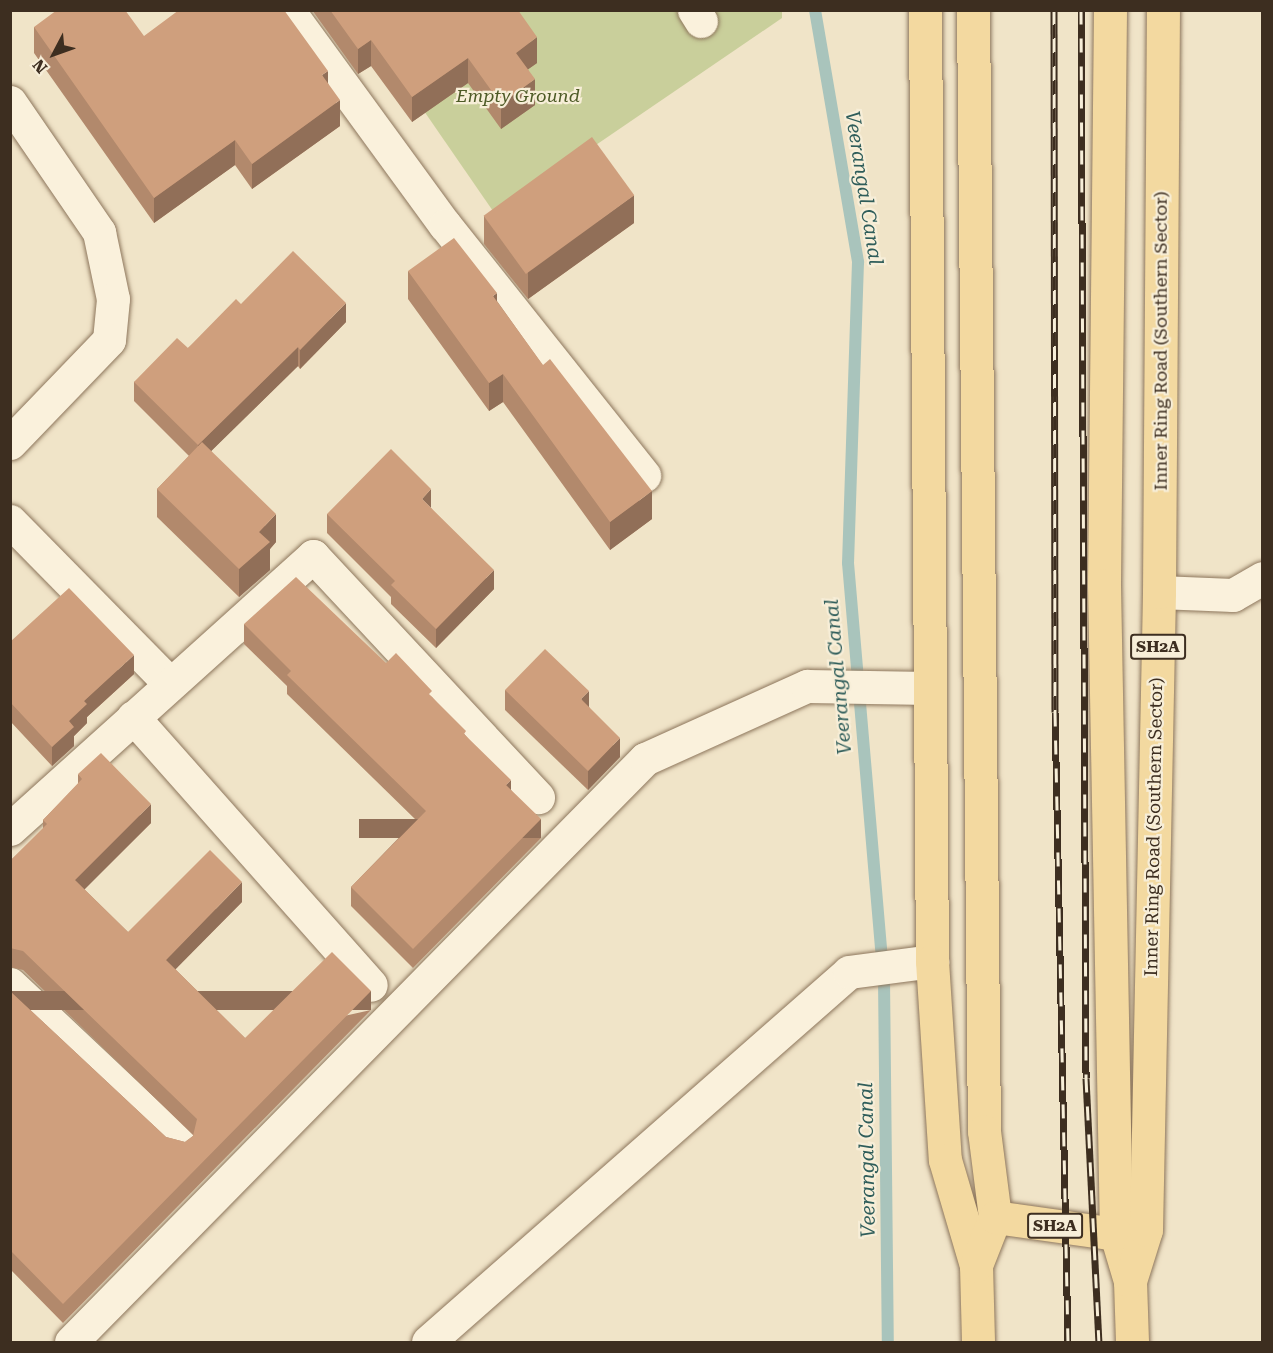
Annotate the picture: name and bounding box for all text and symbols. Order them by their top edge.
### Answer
north arrow [24,24,84,84]
text: N [29,55,51,77]
park label: Empty Ground [456,85,580,107]
water label: Veerangal Canal [840,109,888,267]
street label: Inner Ring Road (Southern Sector) [1150,191,1172,491]
water label: Veerangal Canal [819,598,857,756]
road number: SH2A [1130,634,1186,660]
street label: Inner Ring Road (Southern Sector) [1141,677,1167,977]
water label: Veerangal Canal [854,1082,880,1238]
road number: SH2A [1026,1213,1084,1239]

